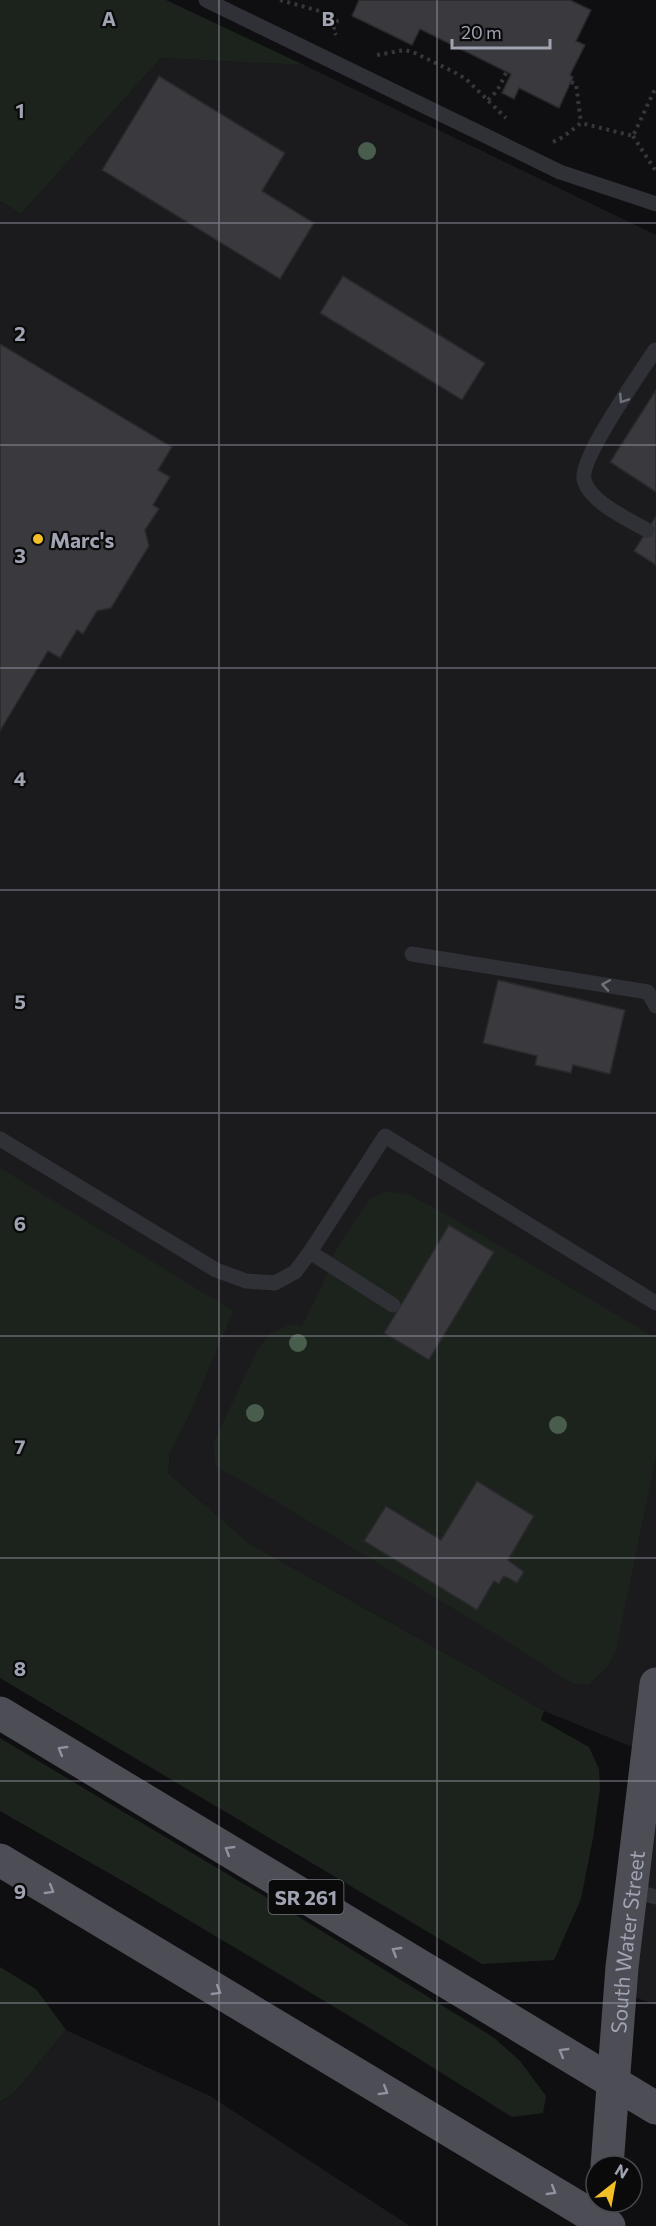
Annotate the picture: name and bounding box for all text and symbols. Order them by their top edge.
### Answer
text: A [102,6,116,30]
text: B [321,6,335,30]
scale bar [452,12,550,50]
text: 20 m [461,21,502,43]
text: 1 [15,98,25,122]
text: 2 [14,321,26,345]
one-way arrow [619,393,631,403]
place label: Marc's [50,527,114,552]
marker: Marc's [31,532,45,546]
text: 3 [14,543,26,567]
text: 4 [14,766,26,790]
one-way arrow [601,980,611,992]
text: 5 [14,989,26,1013]
text: 6 [14,1211,26,1235]
text: 7 [15,1434,26,1458]
text: 8 [14,1656,26,1680]
one-way arrow [58,1745,68,1757]
one-way arrow [225,1846,235,1858]
street label: South Water Street [605,1849,648,2034]
text: 9 [14,1879,26,1903]
road number: SR 261 [268,1880,344,1914]
one-way arrow [44,1883,54,1895]
one-way arrow [392,1947,402,1959]
one-way arrow [211,1983,221,1995]
one-way arrow [559,2047,569,2059]
one-way arrow [378,2084,388,2095]
north arrow [584,2154,644,2214]
text: N [612,2159,632,2182]
one-way arrow [546,2184,556,2196]

